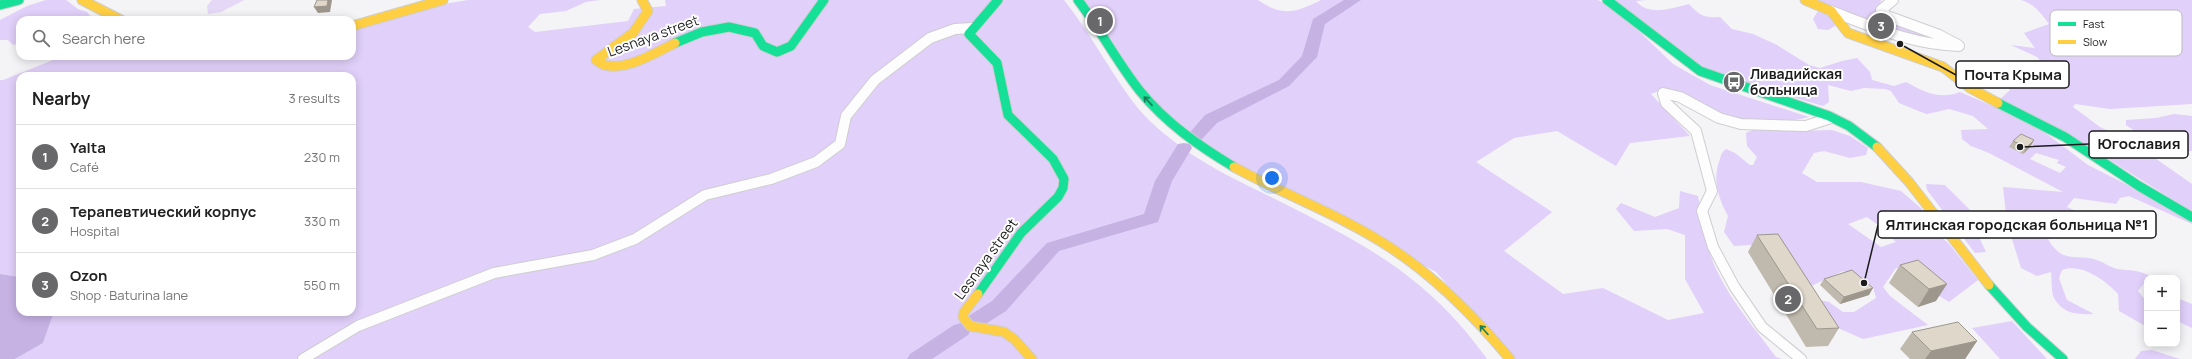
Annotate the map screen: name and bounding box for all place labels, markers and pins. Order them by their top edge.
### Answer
pin: 1 [1087,6,1113,36]
pin: 3 [1868,11,1894,41]
callout: Почта Крыма [1956,61,2069,88]
place label: Ливадийская больница [1750,64,1842,99]
bus stop icon: Ливадийская больница [1721,69,1747,95]
callout: Югославия [2089,131,2188,158]
callout: Ялтинская городская больница №1 [1878,211,2156,238]
pin: 2 [1775,284,1801,314]

